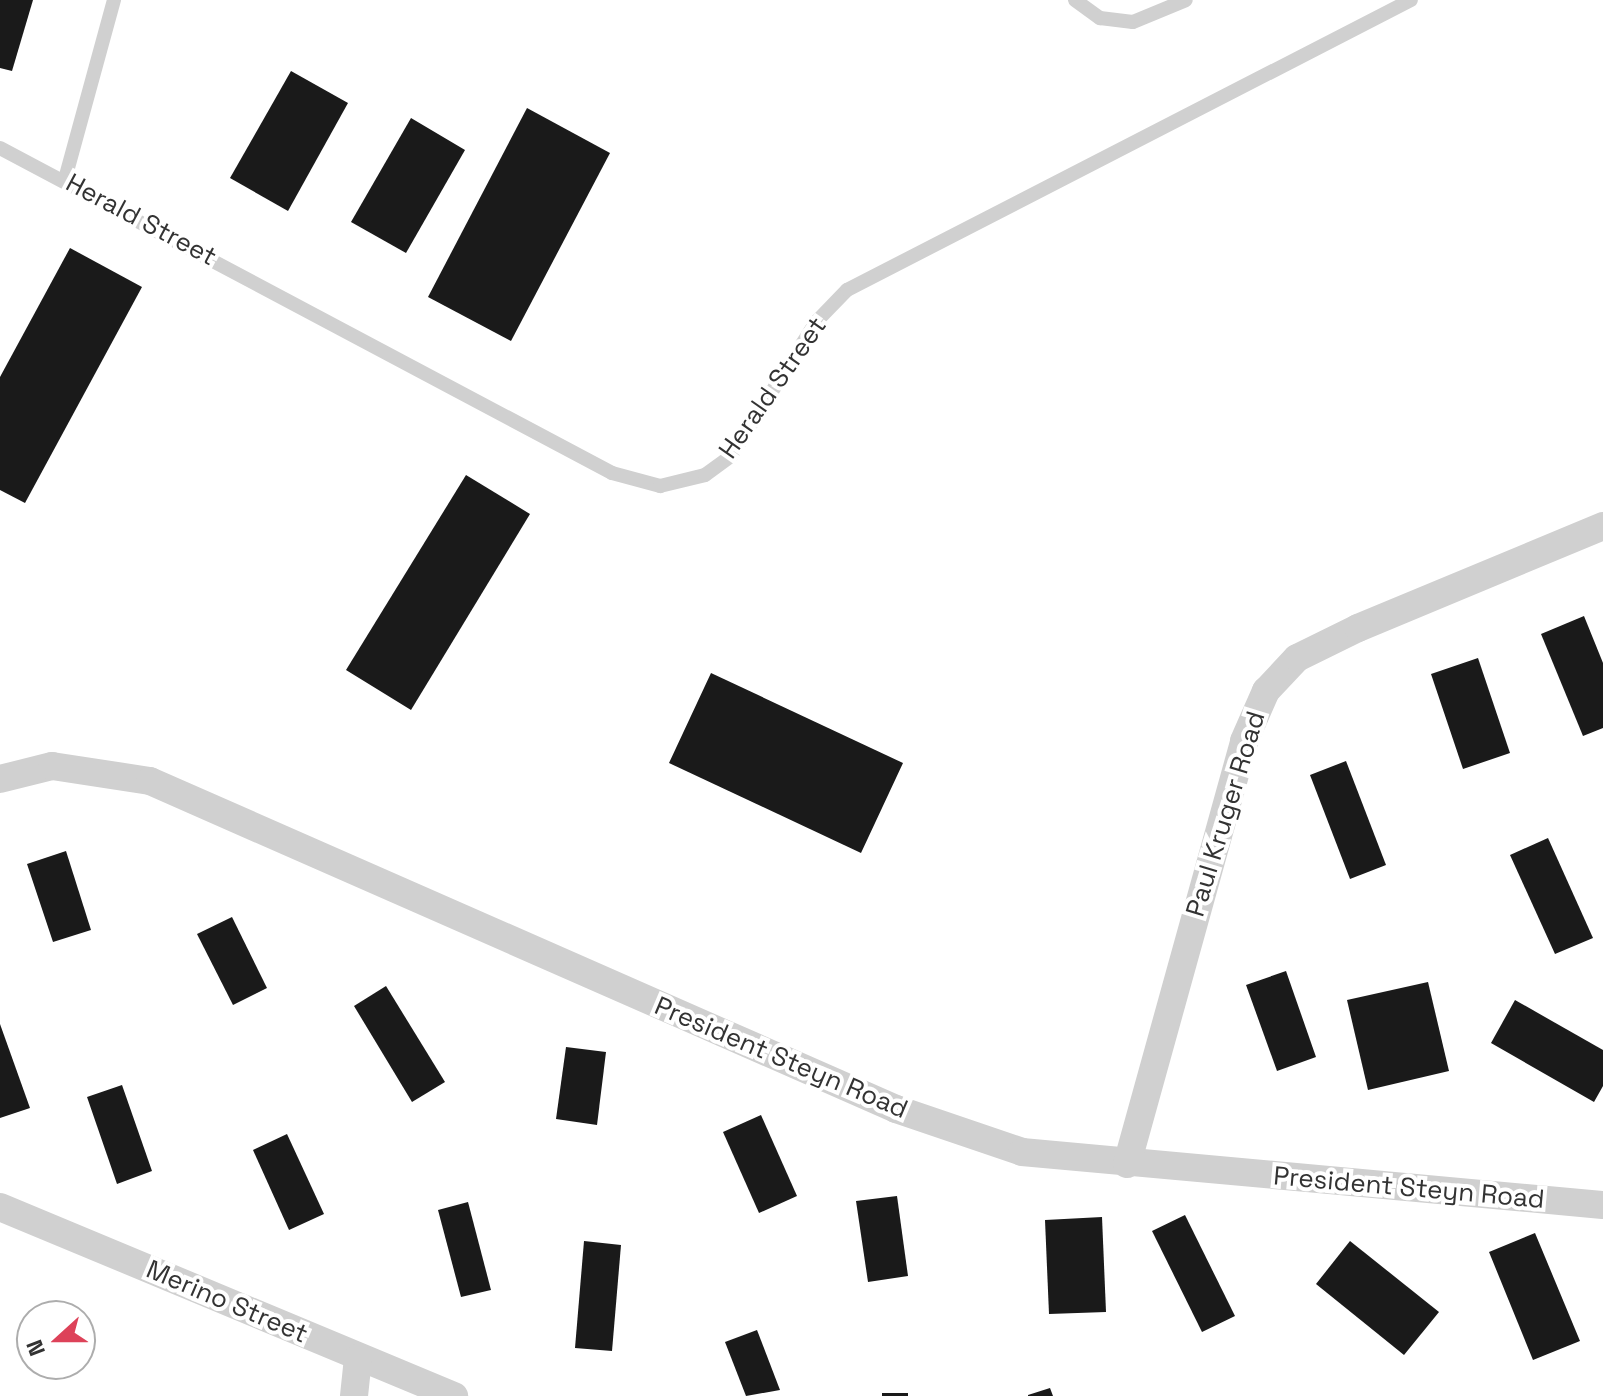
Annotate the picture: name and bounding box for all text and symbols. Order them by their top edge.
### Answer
street label: Herald Street [60,167,222,273]
street label: Herald Street [713,311,833,465]
street label: Paul Kruger Road [1180,708,1272,920]
street label: President Steyn Road [650,991,912,1125]
street label: President Steyn Road [1272,1161,1546,1215]
street label: Merino Street [142,1254,312,1350]
north arrow [16,1300,96,1380]
text: N [20,1336,51,1360]

